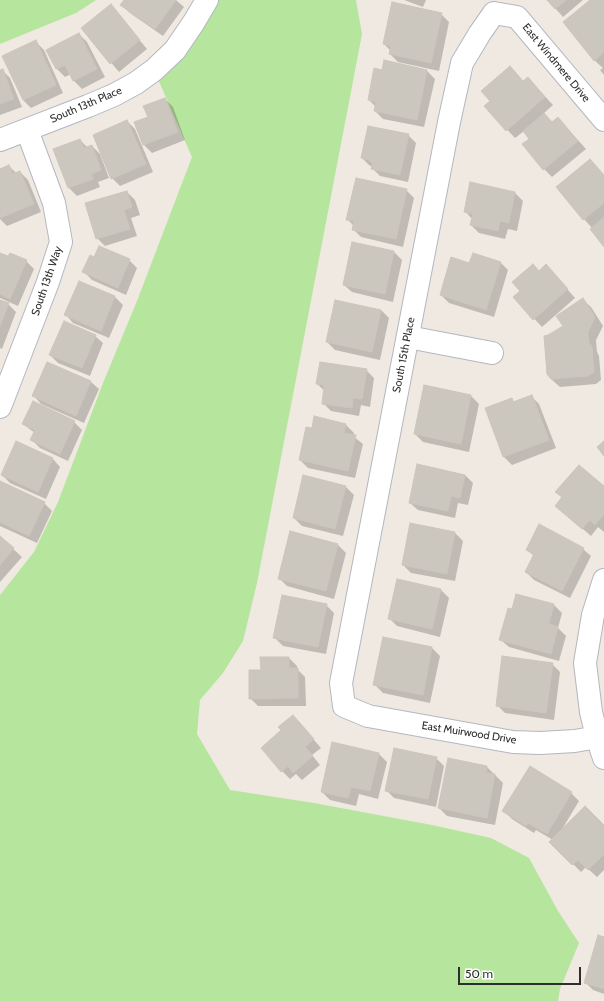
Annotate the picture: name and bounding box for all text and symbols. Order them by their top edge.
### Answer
street label: East Windmere Drive [519,21,593,105]
street label: South 13th Place [48,84,124,126]
street label: South 13th Way [29,245,65,317]
street label: South 15th Place [390,316,418,394]
street label: East Muirwood Drive [421,719,517,747]
scale bar [460,959,583,985]
text: 50 m [465,966,493,981]

